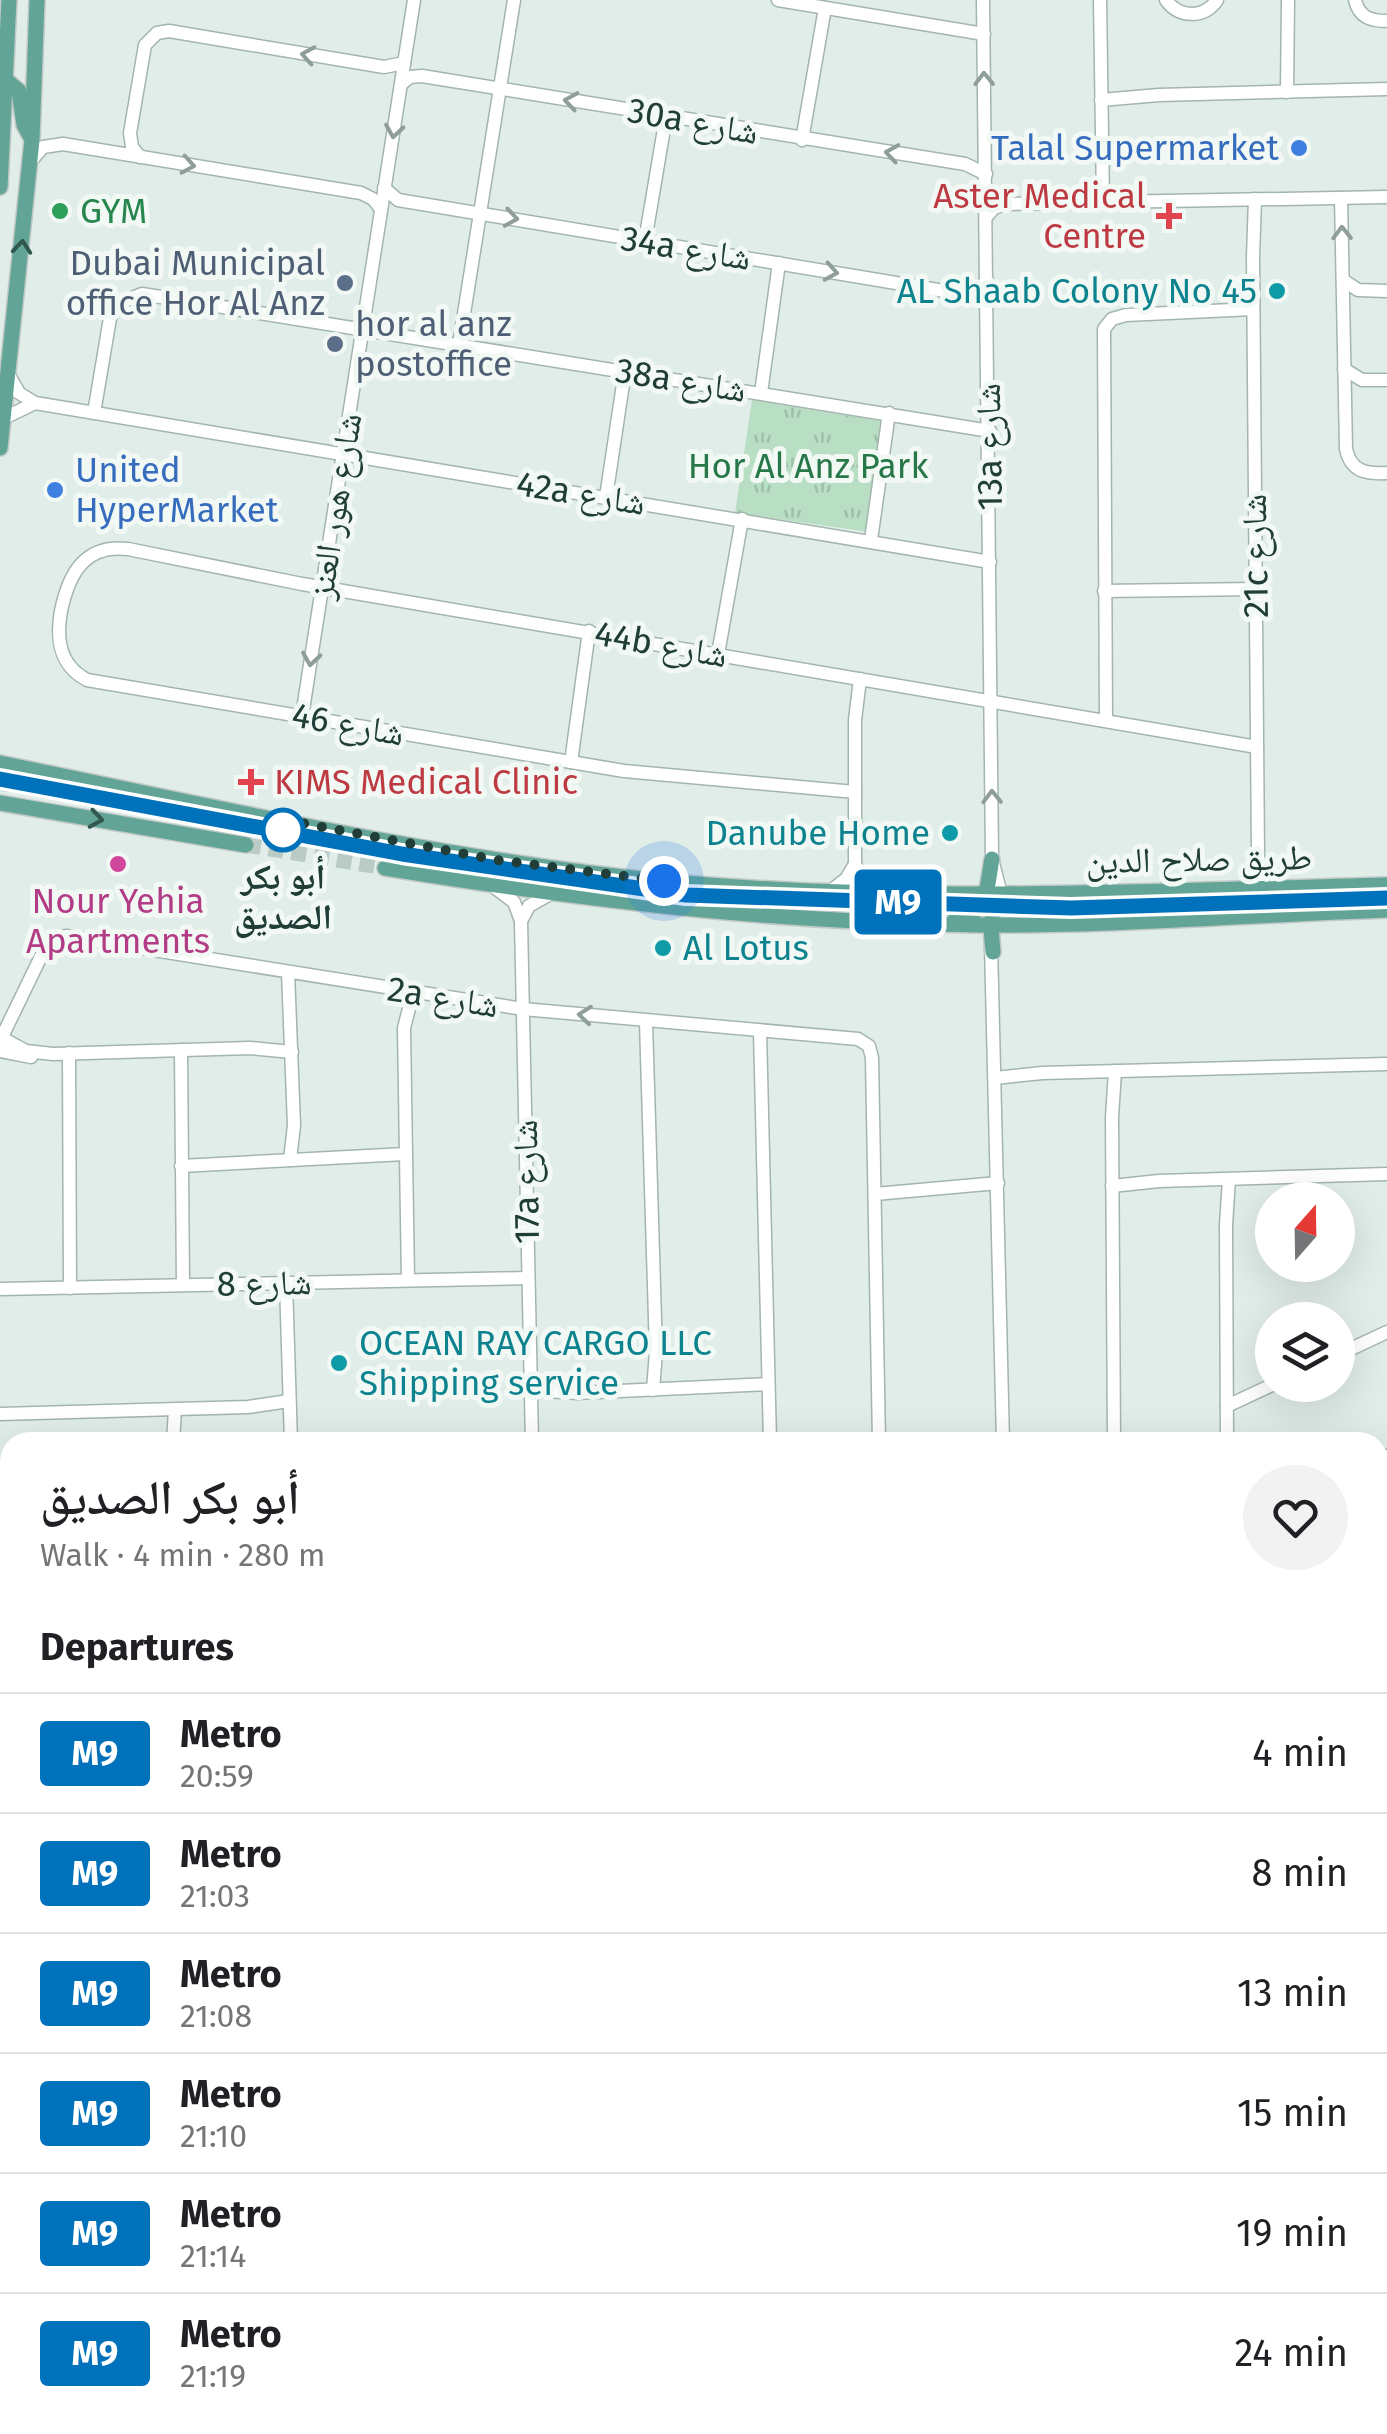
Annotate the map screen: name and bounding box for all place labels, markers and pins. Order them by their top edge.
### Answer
place label: Talal Supermarket [991,127,1279,169]
marker: Talal Supermarket [1288,137,1310,159]
place label: Aster Medical Centre [933,175,1146,257]
place label: GYM [80,190,147,232]
marker: GYM [49,200,71,222]
marker: Aster Medical Centre [1156,203,1182,229]
place label: Dubai Municipal office Hor Al Anz [66,242,325,324]
place label: AL Shaab Colony No 45 [897,270,1257,312]
marker: Dubai Municipal office Hor Al Anz [334,272,356,294]
marker: AL Shaab Colony No 45 [1266,280,1288,302]
place label: hor al anz postoffice [355,303,512,385]
marker: hor al anz postoffice [324,333,346,355]
place label: United HyperMarket [75,449,279,531]
marker: United HyperMarket [44,479,66,501]
place label: KIMS Medical Clinic [274,761,578,803]
marker: KIMS Medical Clinic [238,769,264,795]
marker: أبو بكر الصديق [262,809,304,851]
place label: Danube Home [705,812,930,854]
marker: Danube Home [939,822,961,844]
marker: Nour Yehia Apartments [107,853,129,875]
place label: أبو بكر الصديق [234,855,332,939]
place label: Nour Yehia Apartments [26,880,210,962]
place label: Al Lotus [683,927,809,969]
marker: Al Lotus [652,937,674,959]
place label: OCEAN RAY CARGO LLC Shipping service [359,1322,712,1404]
marker: OCEAN RAY CARGO LLC Shipping service [328,1352,350,1374]

